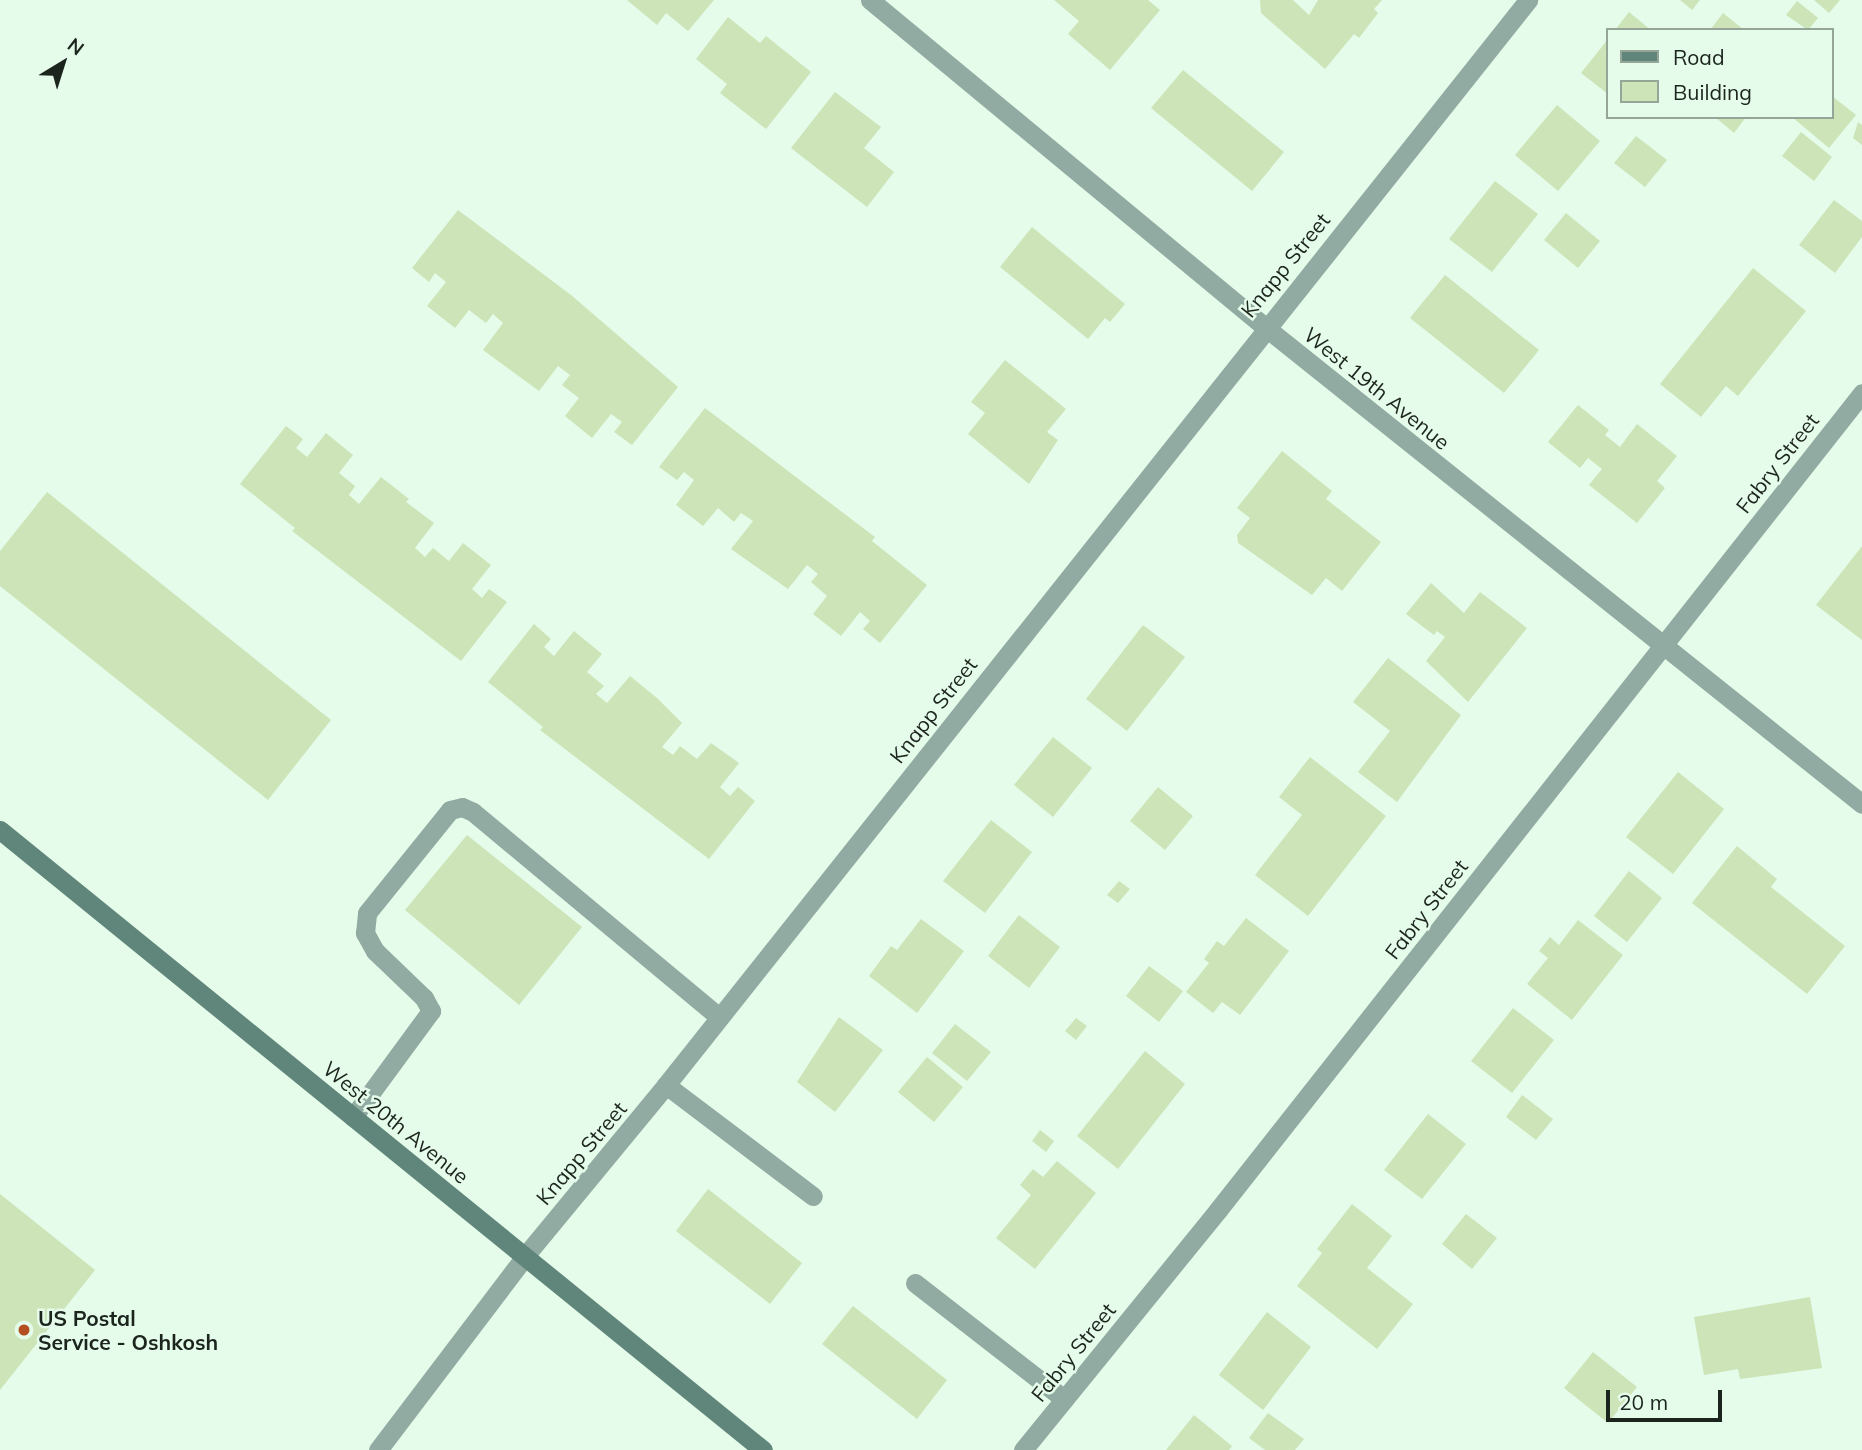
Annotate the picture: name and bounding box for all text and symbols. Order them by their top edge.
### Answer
north arrow [28,28,98,98]
legend [1606,28,1834,119]
text: N [63,33,89,60]
text: Road [1673,44,1724,70]
text: Building [1673,79,1752,105]
street label: Knapp Street [1235,208,1335,322]
street label: West 19th Avenue [1299,322,1455,454]
street label: Fabry Street [1730,408,1824,518]
street label: Knapp Street [884,652,982,768]
street label: Fabry Street [1379,854,1473,964]
street label: West 20th Avenue [318,1056,474,1188]
street label: Knapp Street [531,1096,631,1210]
street label: Fabry Street [1026,1298,1120,1406]
place label: US Postal Service - Oshkosh [38,1305,218,1355]
marker: US Postal Service - Oshkosh [16,1322,32,1338]
scale bar [1610,1376,1726,1420]
text: 20 m [1619,1389,1668,1415]

